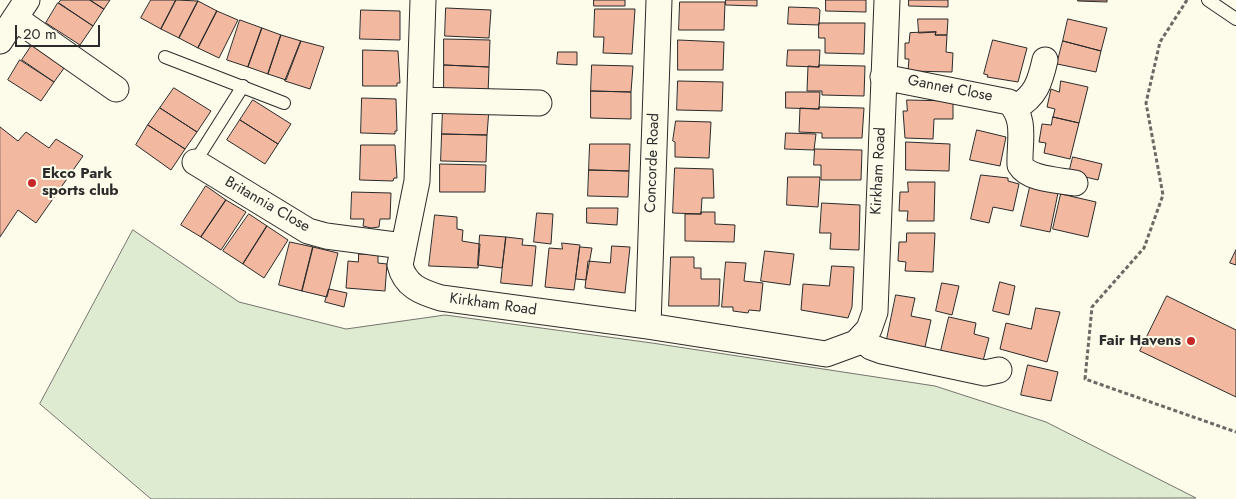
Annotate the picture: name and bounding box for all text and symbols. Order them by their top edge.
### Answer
scale bar [18,15,102,47]
text: 20 m [23,23,57,45]
street label: Gannet Close [906,72,994,106]
street label: Concorde Road [642,113,664,213]
street label: Kirkham Road [868,127,890,215]
place label: Ekco Park sports club [42,165,119,200]
street label: Britannia Close [221,173,313,237]
marker: Ekco Park sports club [26,177,38,189]
street label: Kirkham Road [448,290,538,320]
place label: Fair Havens [1099,332,1181,350]
marker: Fair Havens [1185,335,1197,347]

